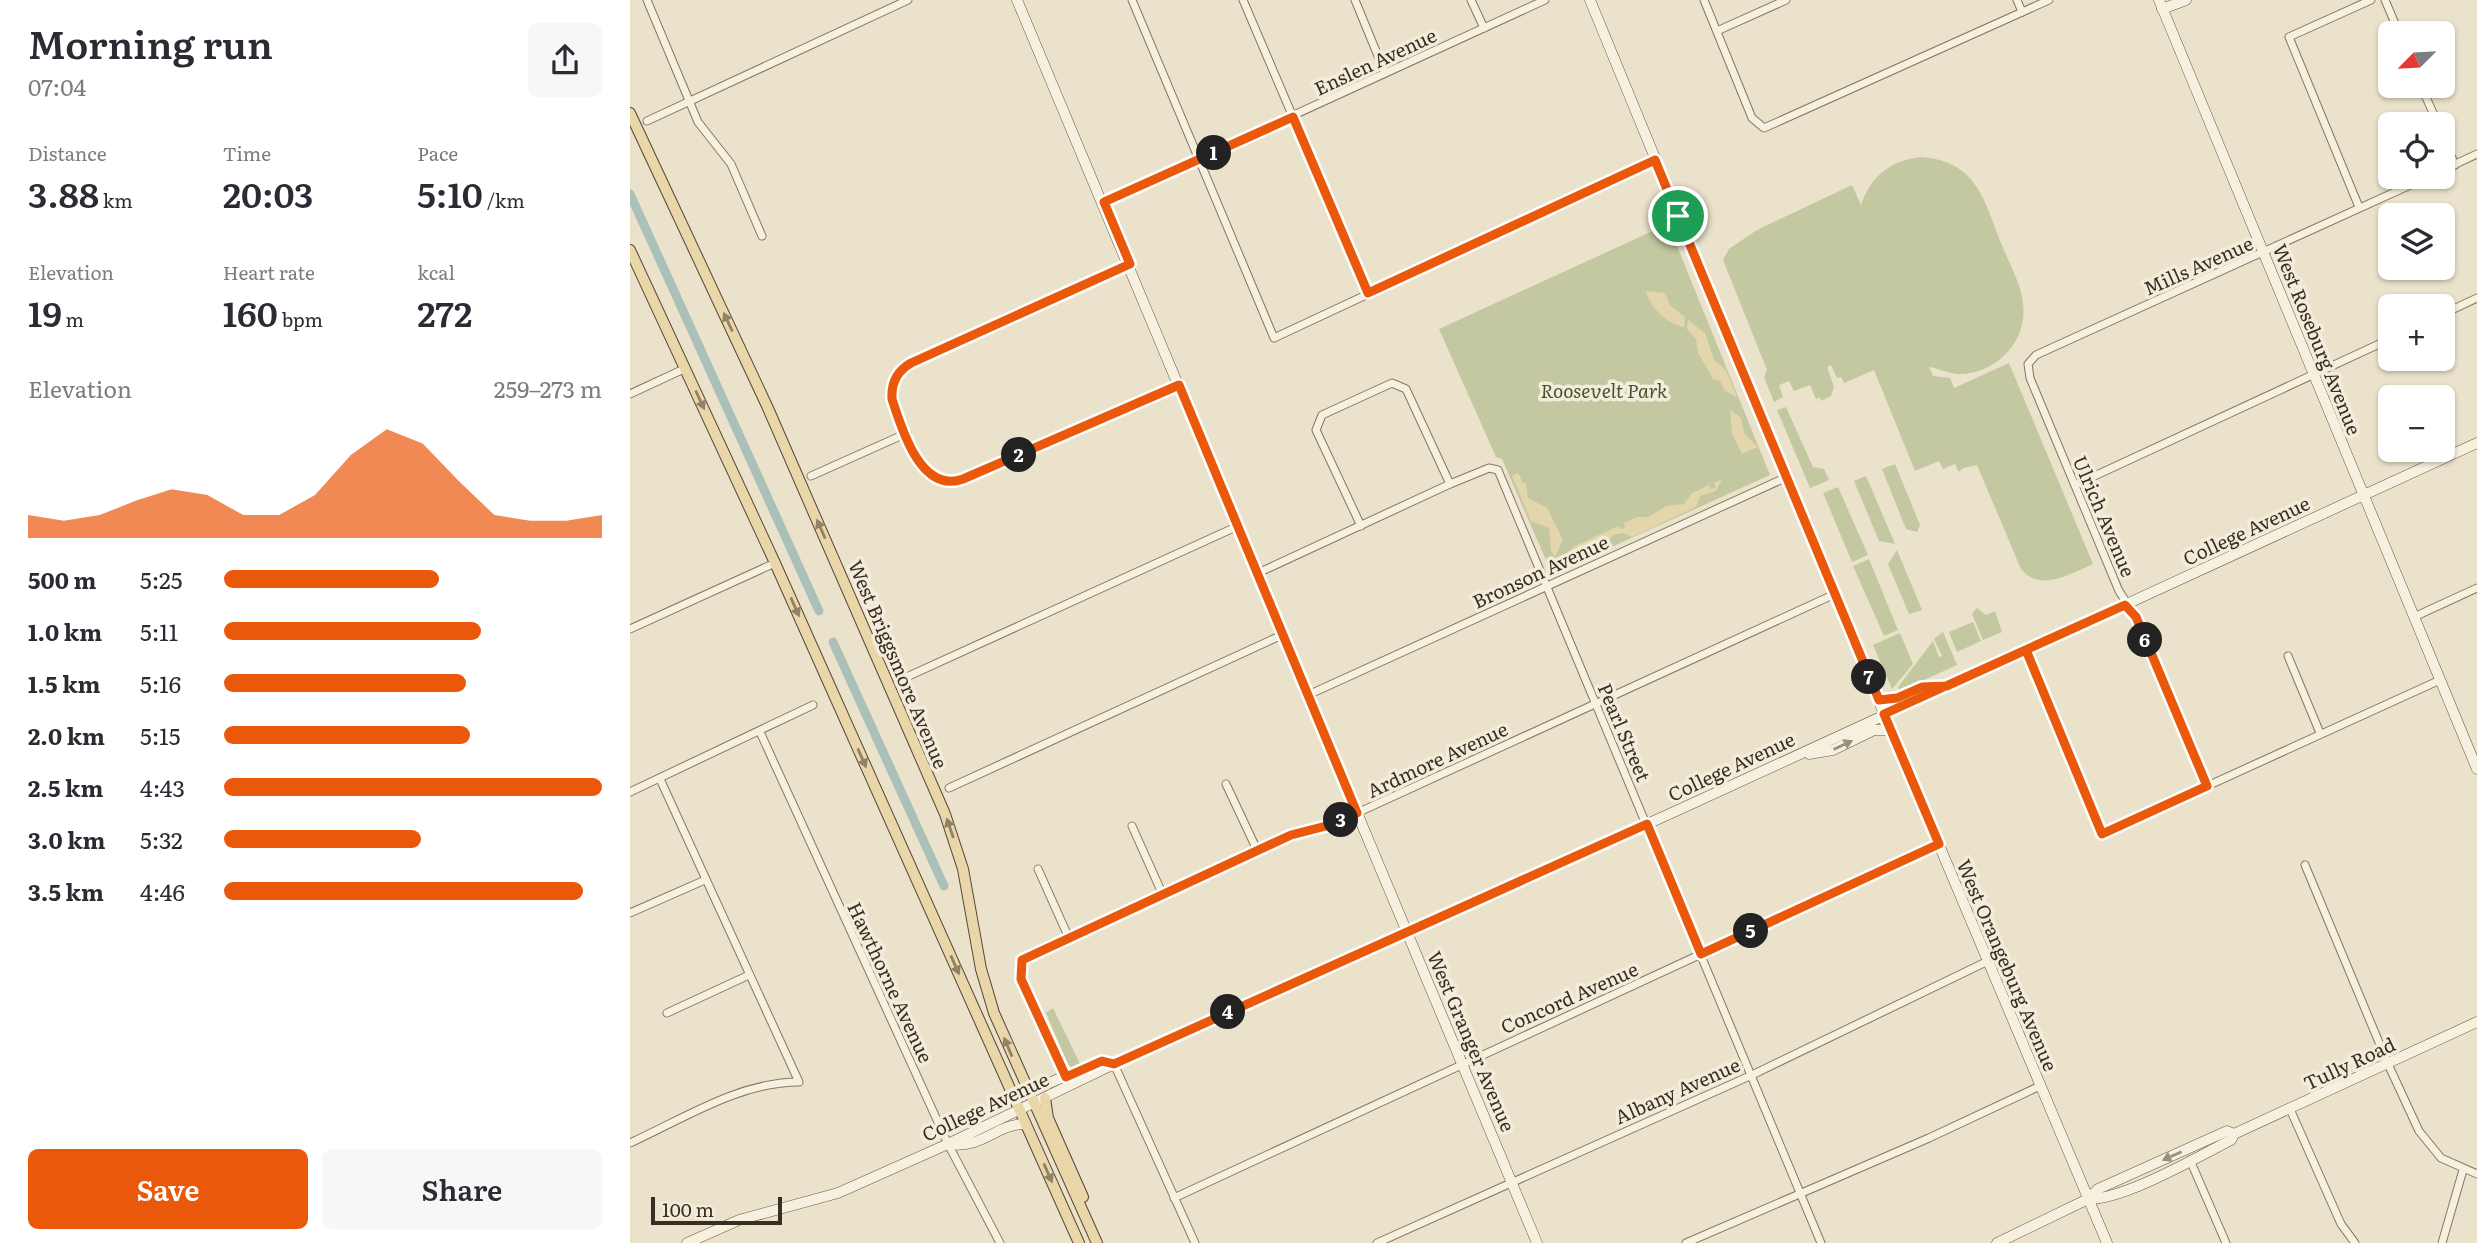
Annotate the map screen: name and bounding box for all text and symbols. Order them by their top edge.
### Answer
text: Morning run [28,14,273,71]
street label: Enslen Avenue [1309,20,1441,102]
north arrow [2378,21,2455,98]
map controls [2378,21,2455,462]
button: share [528,23,602,97]
text: 07:04 [28,69,86,103]
button: locate [2378,112,2455,189]
pin: 1 [1196,136,1232,170]
text: 1 [1210,138,1217,166]
text: Distance [28,139,107,167]
text: Time [223,139,271,167]
text: Pace [417,139,458,167]
text: 3.88 [28,167,99,219]
text: 20:03 [223,167,313,219]
text: 5:10 [417,167,483,219]
text: km [99,186,133,214]
text: /km [483,186,525,214]
pin [1648,186,1708,246]
icon: arrive [1659,197,1697,235]
button: layers [2378,203,2455,280]
street label: Mills Avenue [2139,228,2257,302]
street label: West Roseburg Avenue [2267,239,2369,439]
text: Elevation [28,258,114,286]
text: Heart rate [223,258,315,286]
text: kcal [417,258,455,286]
text: 19 [28,286,62,338]
text: 160 [223,286,278,338]
text: 272 [417,286,472,338]
button: + [2378,294,2455,371]
text: m [62,305,84,333]
text: bpm [278,305,323,333]
one-way arrow [722,311,733,332]
text: Elevation [28,371,132,405]
text: 259–273 m [494,371,602,405]
park label: Roosevelt Park [1541,376,1668,404]
button: − [2378,385,2455,462]
one-way arrow [694,390,706,410]
pin: 2 [1002,438,1036,472]
text: 2 [1013,440,1024,468]
street label: Ulrich Avenue [2067,451,2143,581]
street label: College Avenue [2178,488,2314,572]
one-way arrow [815,519,827,539]
street label: Bronson Avenue [1467,527,1613,615]
street label: West Briggsmore Avenue [842,555,956,773]
text: 500 m [28,562,96,596]
text: 5:25 [140,562,182,596]
one-way arrow [789,597,801,617]
text: 1.0 km [28,614,102,648]
text: 5:11 [140,614,178,648]
pin: 6 [2128,622,2162,658]
text: 6 [2139,625,2150,653]
pin: 7 [1852,660,1886,694]
text: 7 [1863,662,1874,690]
text: 1.5 km [28,666,101,700]
text: 5:16 [140,666,181,700]
street label: Pearl Street [1592,678,1658,786]
street label: Ardmore Avenue [1362,714,1512,804]
text: 2.0 km [28,718,105,752]
text: 5:15 [140,718,180,752]
street label: College Avenue [1663,724,1799,808]
one-way arrow [1833,739,1853,751]
one-way arrow [856,748,868,768]
text: 2.5 km [28,770,103,804]
text: 4:43 [140,770,185,804]
pin: 3 [1324,802,1358,838]
text: 3 [1335,805,1346,833]
one-way arrow [944,817,955,838]
text: 3.0 km [28,822,106,856]
text: 5:32 [140,822,183,856]
street label: West Orangeburg Avenue [1951,855,2065,1075]
text: 3.5 km [28,874,104,908]
text: 4:46 [140,874,185,908]
street label: Hawthorne Avenue [841,897,941,1067]
pin: 5 [1734,914,1768,948]
text: 5 [1745,916,1756,944]
street label: West Granger Avenue [1421,946,1523,1136]
street label: Concord Avenue [1496,954,1642,1040]
one-way arrow [950,955,961,976]
pin: 4 [1210,995,1246,1030]
text: 4 [1222,997,1233,1025]
street label: Tully Road [2298,1029,2400,1097]
one-way arrow [1002,1037,1014,1057]
street label: Albany Avenue [1610,1050,1744,1130]
street label: College Avenue [917,1064,1053,1148]
button: Save [28,1149,308,1229]
button: Share [322,1149,602,1229]
one-way arrow [2162,1150,2182,1162]
one-way arrow [1042,1163,1054,1183]
scale bar [651,1194,782,1226]
text: 100 m [662,1195,714,1223]

